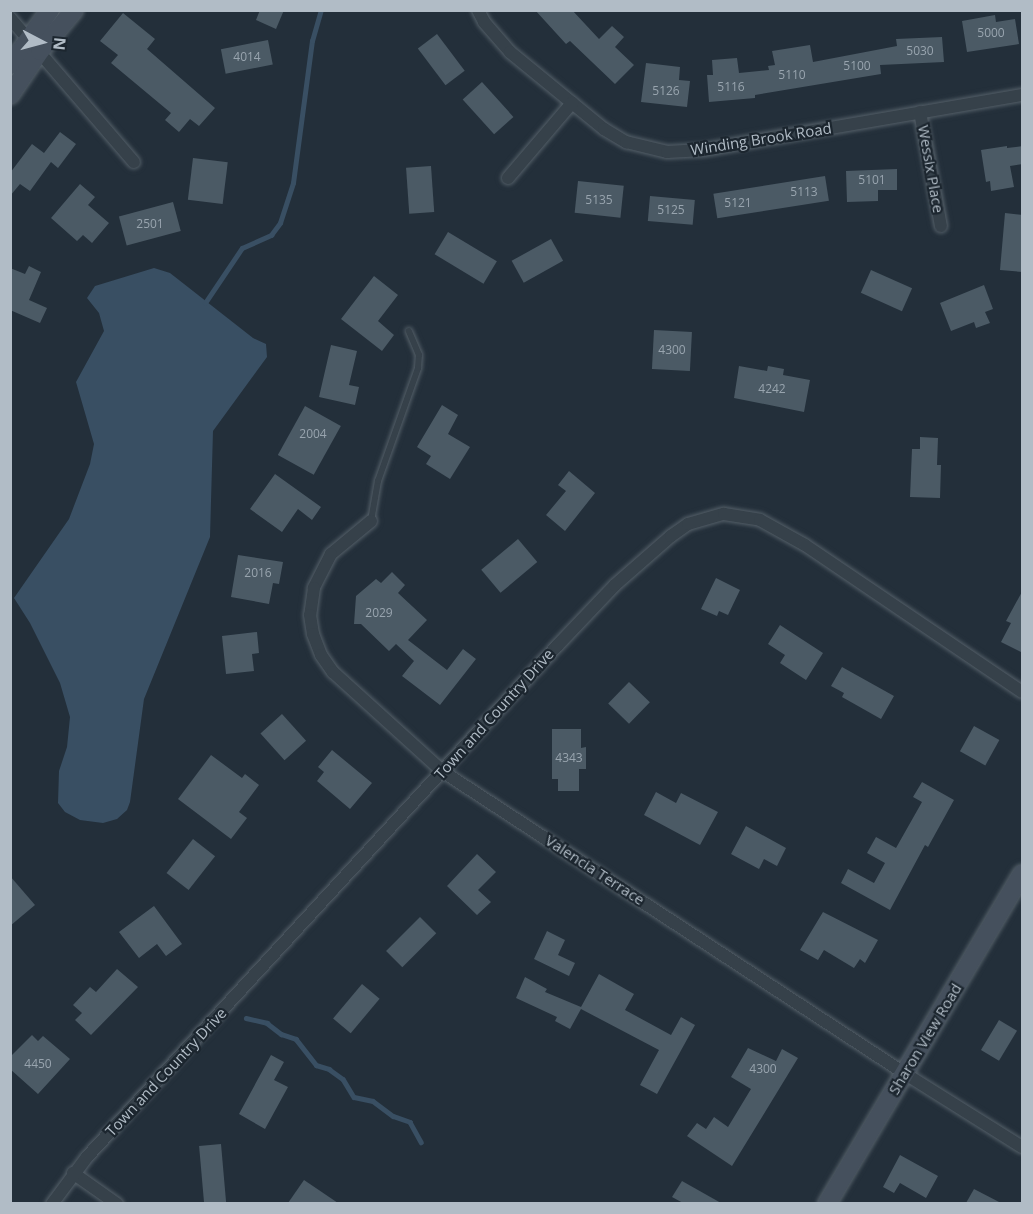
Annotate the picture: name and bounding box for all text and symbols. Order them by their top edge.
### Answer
north arrow [12,12,72,72]
house number: 5000 [977,26,1005,40]
text: N [48,36,72,51]
house number: 5030 [906,44,934,58]
house number: 4014 [233,50,261,64]
house number: 5100 [843,59,871,73]
house number: 5110 [778,68,806,82]
house number: 5116 [717,80,745,94]
house number: 5126 [652,84,680,98]
street label: Winding Brook Road [689,119,833,159]
street label: Wessix Place [914,124,948,214]
house number: 5101 [858,173,886,187]
house number: 5113 [790,185,818,199]
house number: 5135 [585,193,613,207]
house number: 5121 [724,196,752,210]
house number: 5125 [657,203,685,217]
house number: 2501 [136,217,164,231]
house number: 4300 [658,343,686,357]
house number: 4242 [758,382,786,396]
house number: 2004 [299,427,327,441]
house number: 2016 [244,566,272,580]
house number: 2029 [365,606,393,620]
street label: Town and Country Drive [431,645,557,783]
house number: 4343 [555,751,583,765]
street label: Valencia Terrace [542,831,648,909]
street label: Sharon View Road [885,980,965,1098]
street label: Town and Country Drive [102,1004,230,1140]
house number: 4450 [24,1057,52,1071]
house number: 4300 [749,1062,777,1076]

